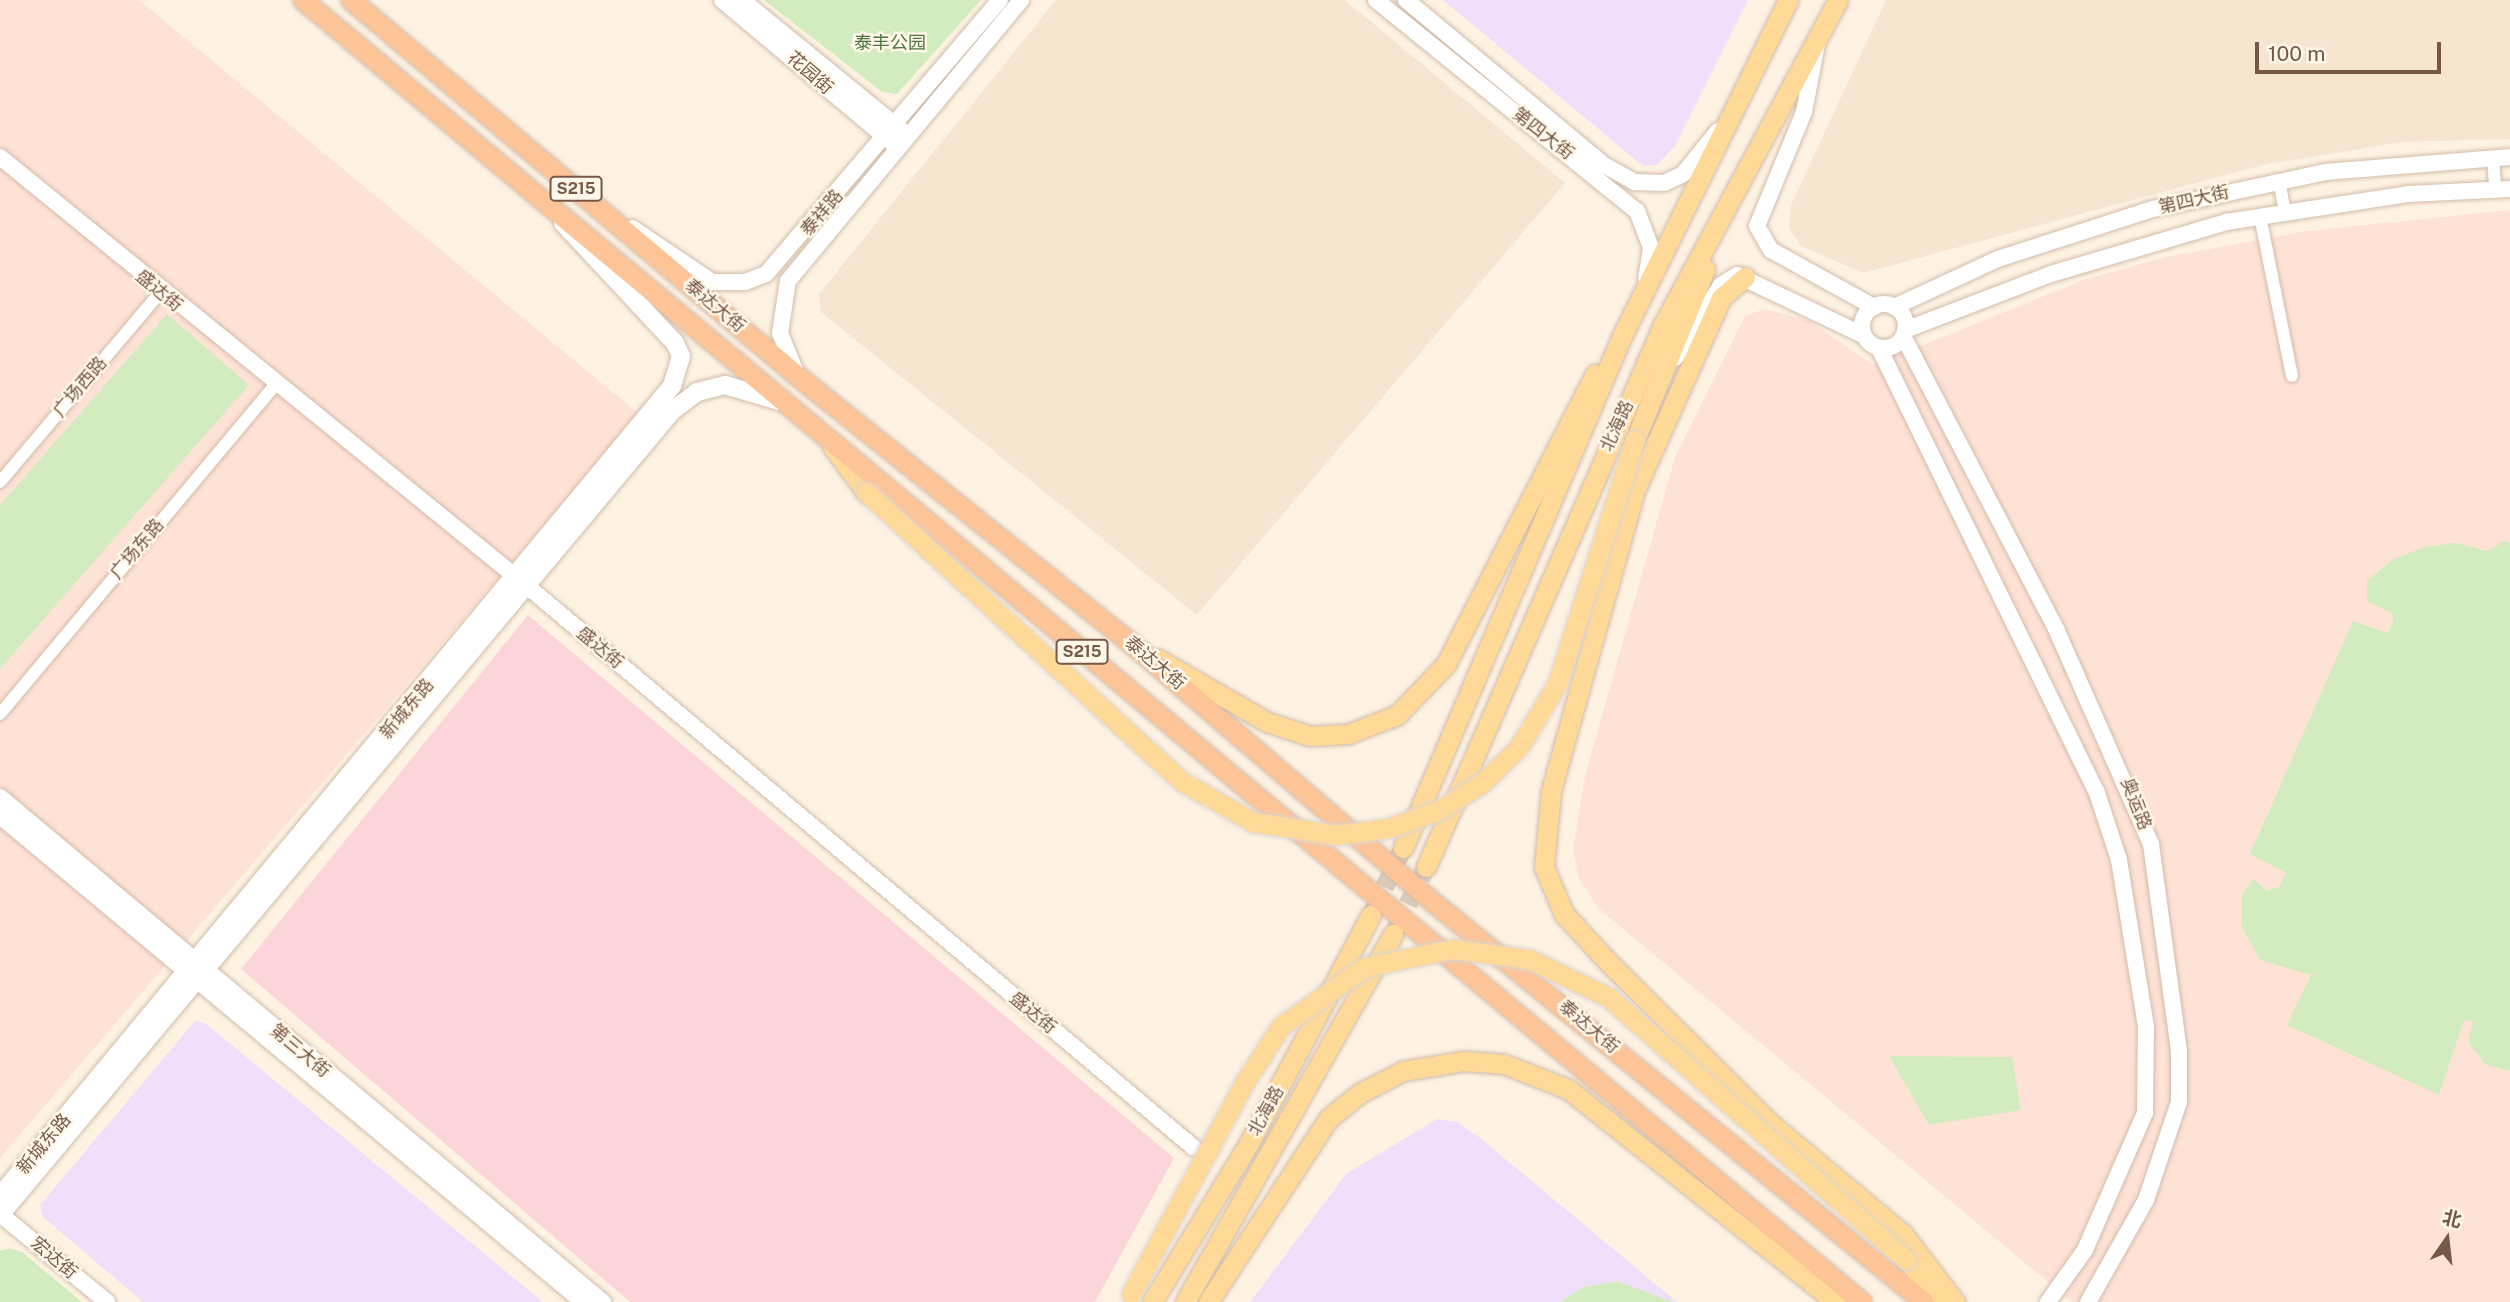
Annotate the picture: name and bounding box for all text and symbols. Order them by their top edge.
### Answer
scale bar [2258,28,2444,72]
park label: 泰丰公园 [854,32,926,54]
text: 100 m [2268,41,2325,66]
street label: 花园街 [783,47,837,99]
street label: 第四大街 [1508,103,1578,165]
road number: S215 [548,176,604,202]
street label: 第四大街 [2156,181,2232,219]
street label: 泰祥路 [796,185,848,241]
street label: 盛达街 [131,265,187,317]
street label: 泰达大街 [680,275,750,337]
street label: 广场西路 [49,352,111,422]
street label: 北海路 [1596,397,1638,455]
street label: 广场东路 [106,514,168,584]
street label: 盛达街 [572,622,628,674]
street label: 泰达大街 [1120,632,1190,694]
road number: S215 [1054,639,1110,664]
street label: 新城东路 [376,674,438,744]
street label: 奥运路 [2116,775,2156,833]
street label: 盛达街 [1005,987,1061,1039]
street label: 泰达大街 [1554,996,1624,1058]
street label: 第三大街 [265,1020,335,1082]
street label: 北海路 [1243,1082,1289,1140]
street label: 新城东路 [13,1109,75,1179]
north arrow [2412,1204,2482,1274]
text: 北 [2440,1206,2464,1232]
street label: 宏达街 [26,1232,82,1284]

